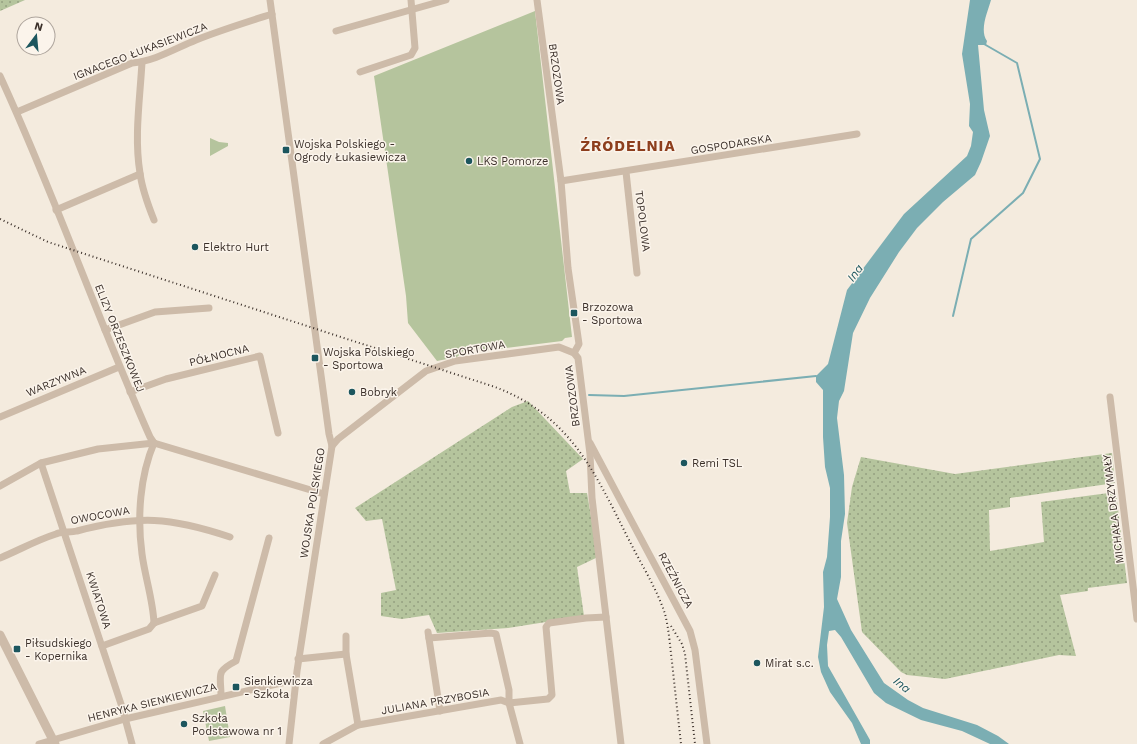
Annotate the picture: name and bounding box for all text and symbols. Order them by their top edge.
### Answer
north arrow [16,16,56,56]
text: N [33,19,44,34]
street label: IGNACEGO ŁUKASIEWICZA [71,20,209,83]
street label: BRZOZOWA [546,43,567,106]
street label: GOSPODARSKA [690,132,773,157]
district label: ŹRÓDELNIA [580,137,676,155]
place label: Wojska Polskiego - Ogrody Łukasiewicza [294,138,406,164]
marker: Wojska Polskiego - Ogrody Łukasiewicza [281,145,291,155]
place label: LKS Pomorze [477,155,548,168]
marker: LKS Pomorze [464,156,474,166]
street label: TOPOLOWA [632,190,653,252]
place label: Elektro Hurt [203,241,269,254]
marker: Elektro Hurt [190,242,200,252]
water label: Ina [844,261,866,284]
street label: ELIZY ORZESZKOWEJ [92,282,147,394]
place label: Brzozowa - Sportowa [582,301,642,327]
marker: Brzozowa - Sportowa [569,308,579,318]
street label: SPORTOWA [444,338,506,361]
street label: PÓŁNOCNA [188,341,250,369]
place label: Wojska Polskiego - Sportowa [323,346,415,372]
marker: Wojska Polskiego - Sportowa [310,353,320,363]
street label: WARZYWNA [24,363,88,399]
street label: BRZOZOWA [562,365,583,427]
place label: Bobryk [360,386,397,399]
marker: Bobryk [347,387,357,397]
street label: WOJSKA POLSKIEGO [297,447,328,559]
street label: MICHAŁA DRZYMAŁY [1100,453,1127,564]
place label: Remi TSL [692,457,743,470]
marker: Remi TSL [679,458,689,468]
street label: OWOCOWA [69,504,131,527]
street label: RZEŹNICZA [655,550,697,610]
street label: KWIATOWA [83,570,114,630]
place label: Piłsudskiego - Kopernika [25,637,92,663]
marker: Piłsudskiego - Kopernika [12,644,22,654]
place label: Mirat s.c. [765,657,814,670]
marker: Mirat s.c. [752,658,762,668]
water label: Ina [891,674,914,696]
place label: Sienkiewicza - Szkoła [244,675,313,701]
street label: HENRYKA SIENKIEWICZA [86,680,218,725]
marker: Sienkiewicza - Szkoła [231,682,241,692]
street label: JULIANA PRZYBOSIA [380,686,490,717]
place label: Szkoła Podstawowa nr 1 [192,712,282,738]
marker: Szkoła Podstawowa nr 1 [179,719,189,729]

